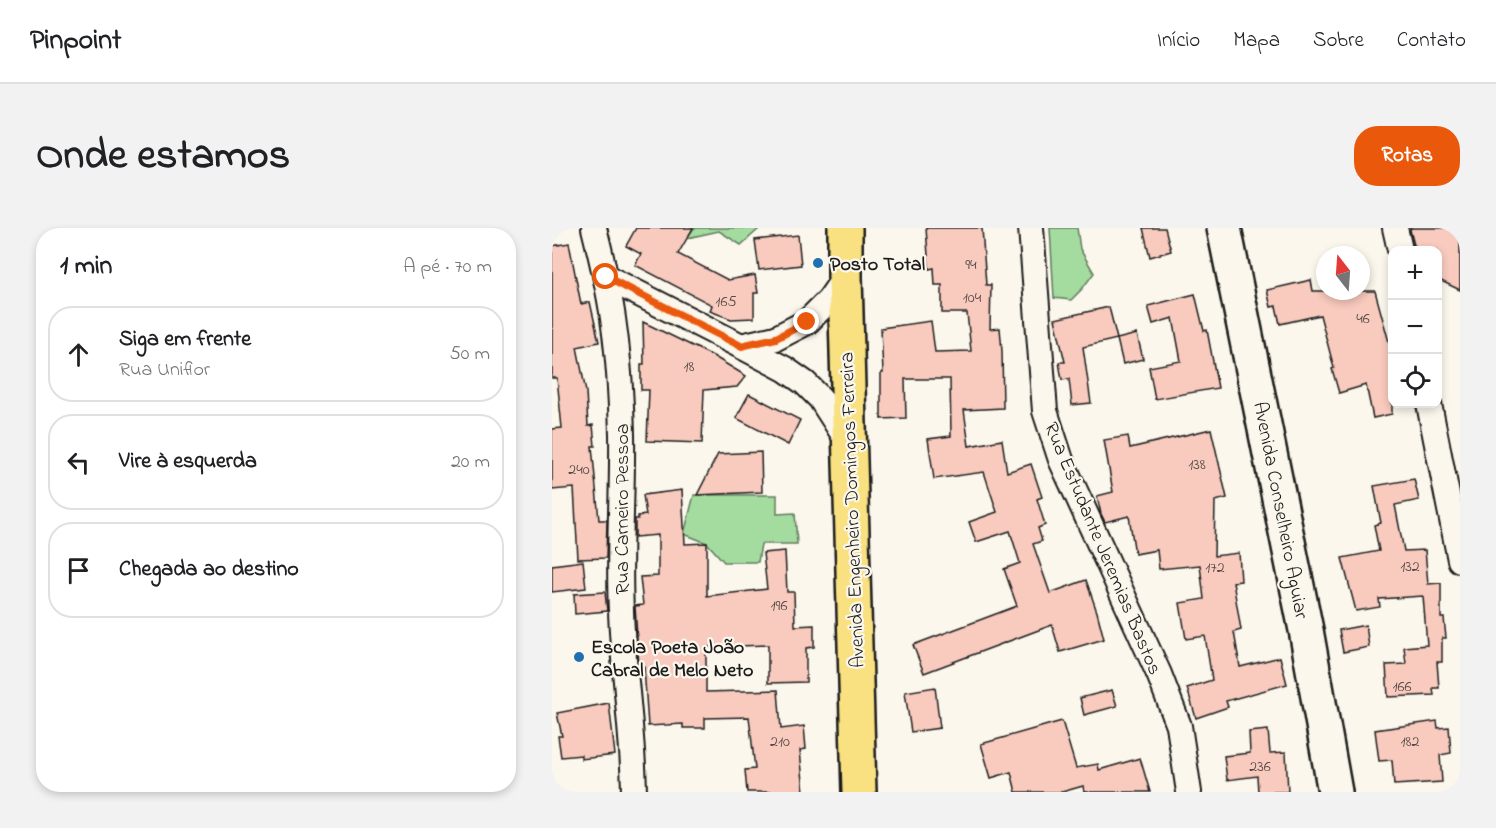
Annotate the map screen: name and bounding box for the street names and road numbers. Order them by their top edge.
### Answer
street label: Avenida Engenheiro Domingos Ferreira [833,351,875,668]
street label: Avenida Conselheiro Aguiar [1243,399,1315,623]
street label: Rua Estudante Jeremias Bastos [1035,418,1168,680]
street label: Rua Carneiro Pessoa [609,423,638,595]

